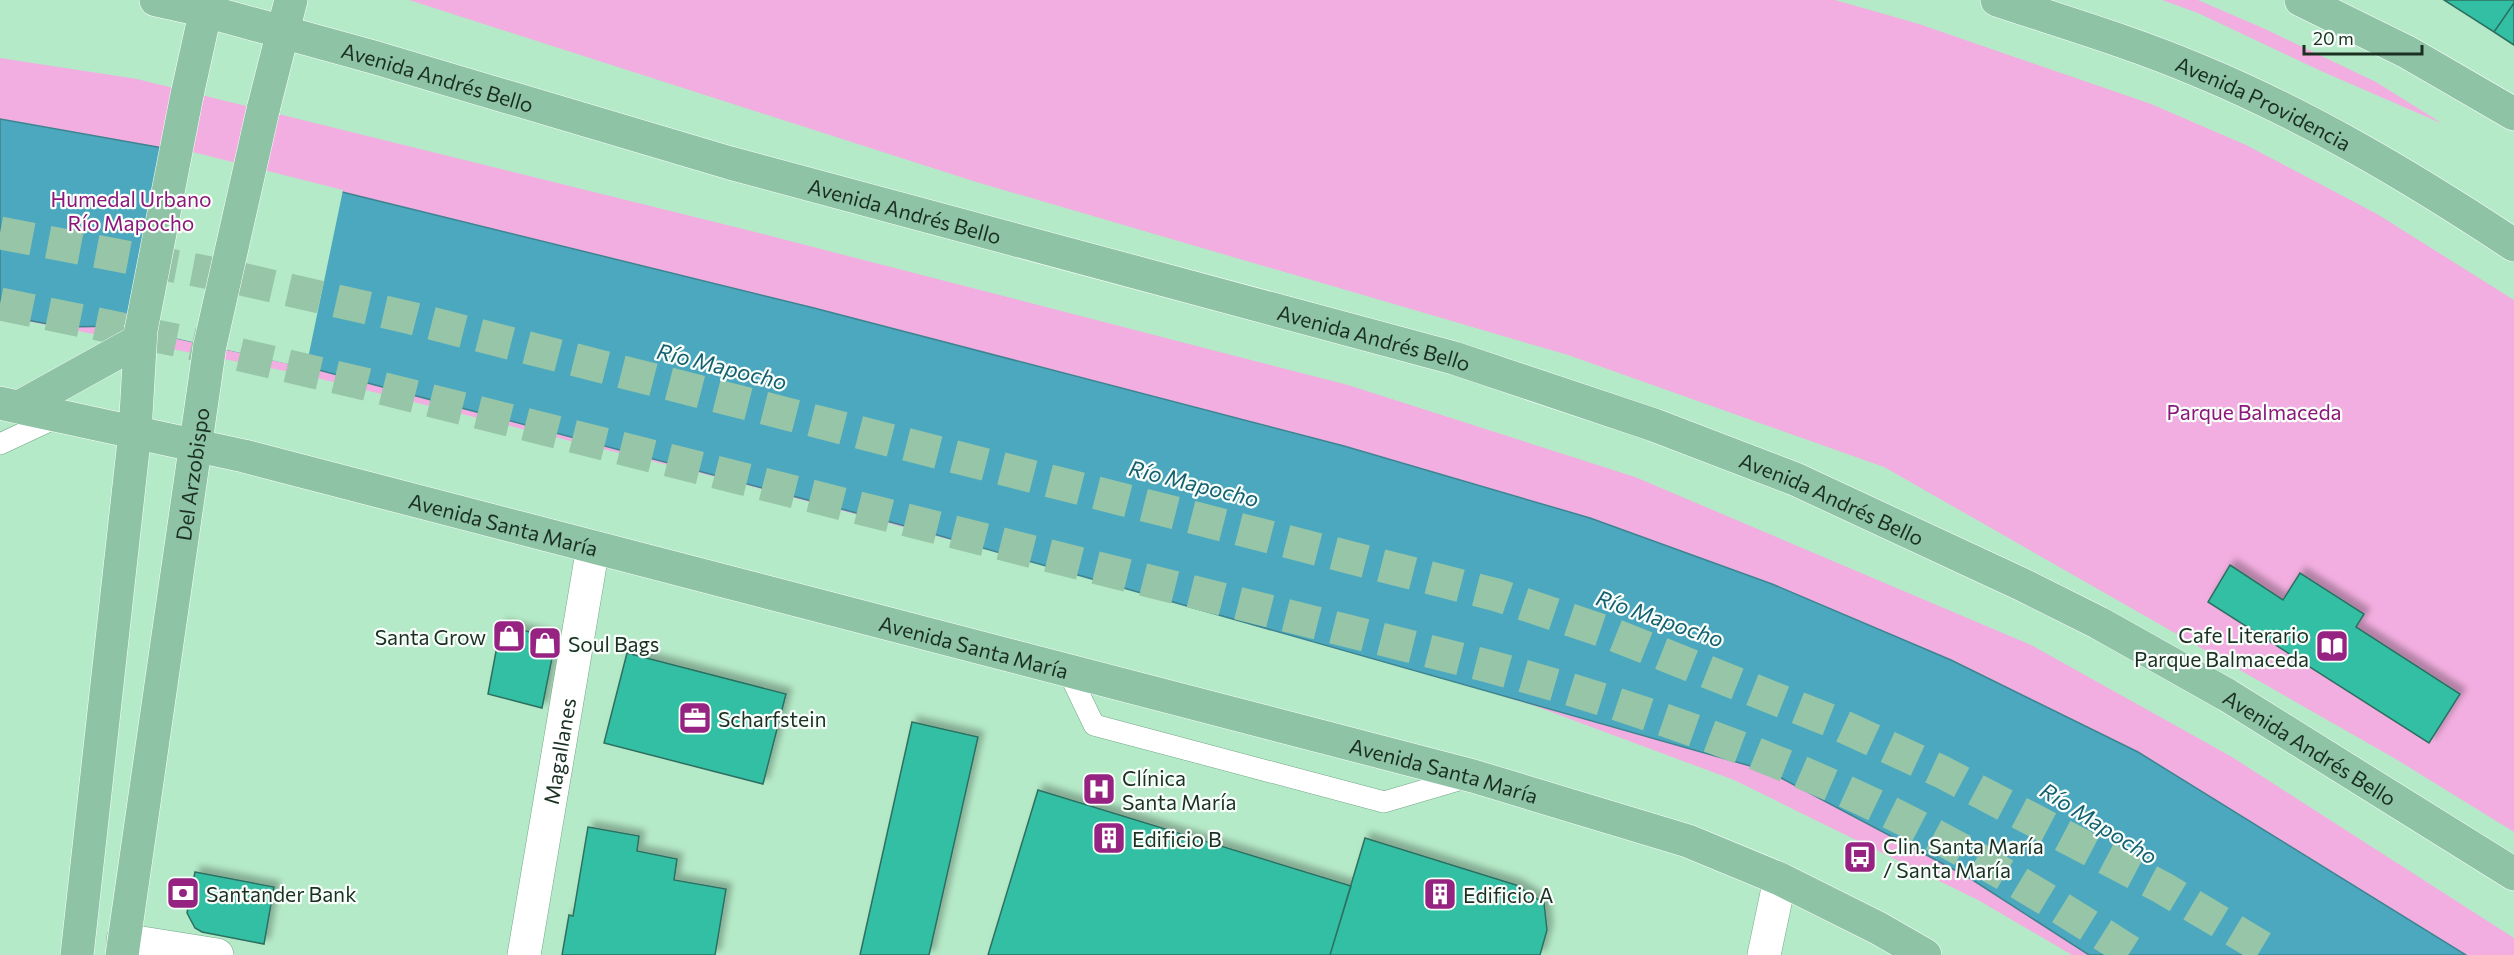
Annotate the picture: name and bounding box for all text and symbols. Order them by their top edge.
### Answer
scale bar [2304,18,2422,56]
text: 20 m [2313,27,2354,49]
street label: Avenida Andrés Bello [339,36,537,117]
street label: Avenida Providencia [2172,50,2356,155]
street label: Avenida Andrés Bello [806,172,1004,248]
park label: Humedal Urbano Río Mapocho [50,186,212,235]
street label: Avenida Andrés Bello [1275,299,1474,375]
water label: Río Mapocho [654,337,790,395]
park label: Parque Balmaceda [2166,399,2342,424]
street label: Del Arzobispo [169,406,213,542]
street label: Avenida Andrés Bello [1736,447,1928,550]
water label: Río Mapocho [1126,454,1262,512]
street label: Avenida Santa María [406,487,601,560]
water label: Río Mapocho [1593,584,1727,652]
street label: Avenida Santa María [877,609,1071,683]
shop icon: Santa Grow [491,618,527,654]
place label: Cafe Literario Parque Balmaceda [2134,622,2309,671]
place label: Santa Grow [375,624,486,649]
shop icon: Soul Bags [527,625,563,661]
library icon: Cafe Literario Parque Balmaceda [2314,628,2350,664]
place label: Soul Bags [568,631,659,656]
street label: Avenida Andrés Bello [2219,684,2401,810]
street label: Magallanes [537,696,580,806]
office icon: Scharfstein [677,700,713,736]
place label: Scharfstein [718,706,827,731]
street label: Avenida Santa María [1347,732,1541,808]
place label: Clínica Santa María [1122,765,1237,814]
hospital icon: Clínica Santa María [1081,771,1117,807]
water label: Río Mapocho [2035,776,2163,870]
building icon: Edificio B [1091,820,1127,856]
place label: Edificio B [1132,826,1222,851]
place label: Clin. Santa María / Santa María [1883,833,2044,882]
bus stop icon: Clin. Santa María / Santa María [1842,839,1878,875]
bank icon: Santander Bank [165,875,201,911]
building icon: Edificio A [1422,876,1458,912]
place label: Santander Bank [206,881,357,906]
place label: Edificio A [1463,882,1554,907]

